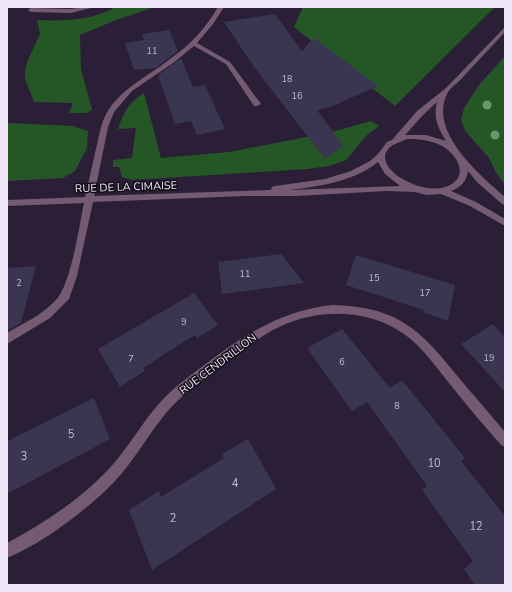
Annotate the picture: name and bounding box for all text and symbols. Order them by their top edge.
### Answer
house number: 11 [147,45,157,57]
house number: 18 [282,73,292,85]
house number: 16 [292,90,302,102]
street label: RUE DE LA CIMAISE [75,178,177,196]
house number: 11 [240,268,250,280]
house number: 15 [369,272,379,284]
house number: 2 [16,277,22,289]
house number: 17 [420,287,430,299]
house number: 9 [181,316,187,328]
street label: RUE CENDRILLON [176,330,260,398]
house number: 19 [484,352,494,364]
house number: 7 [128,353,134,365]
house number: 6 [339,356,345,368]
house number: 8 [394,400,400,412]
house number: 5 [68,427,75,442]
house number: 3 [21,449,27,464]
house number: 10 [427,456,441,471]
house number: 4 [232,476,239,491]
house number: 2 [170,511,176,526]
house number: 12 [469,519,483,534]

